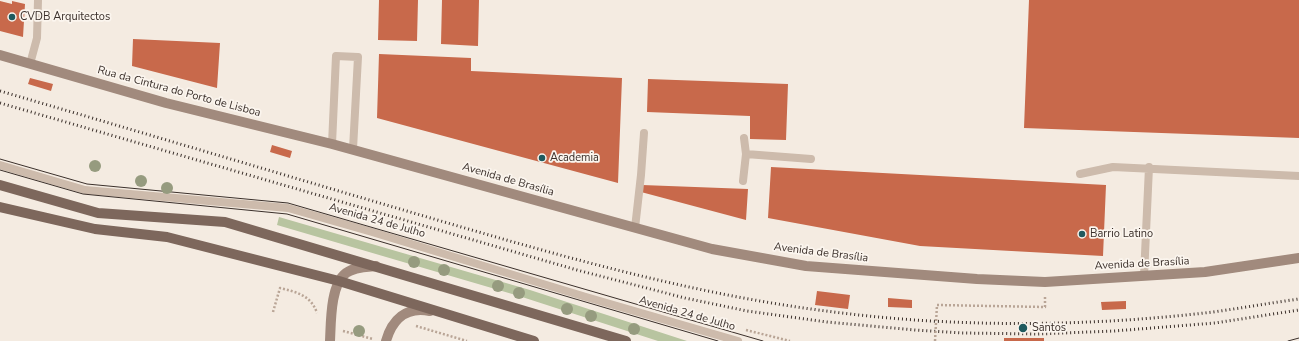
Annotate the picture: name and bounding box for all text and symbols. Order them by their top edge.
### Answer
place label: CVDB Arquitectos [20,10,110,24]
marker: CVDB Arquitectos [7,12,17,22]
street label: Rua da Cintura do Porto de Lisboa [96,64,262,120]
place label: Academia [550,151,599,165]
marker: Academia [537,153,547,163]
street label: Avenida de Brasília [461,161,555,199]
street label: Avenida 24 de Julho [327,201,427,241]
place label: Barrio Latino [1090,227,1153,241]
marker: Barrio Latino [1077,229,1087,239]
street label: Avenida de Brasília [773,241,869,265]
street label: Avenida de Brasília [1094,255,1190,273]
street label: Avenida 24 de Julho [637,294,737,334]
place label: Santos [1032,321,1066,335]
marker: Santos [1017,322,1029,334]

